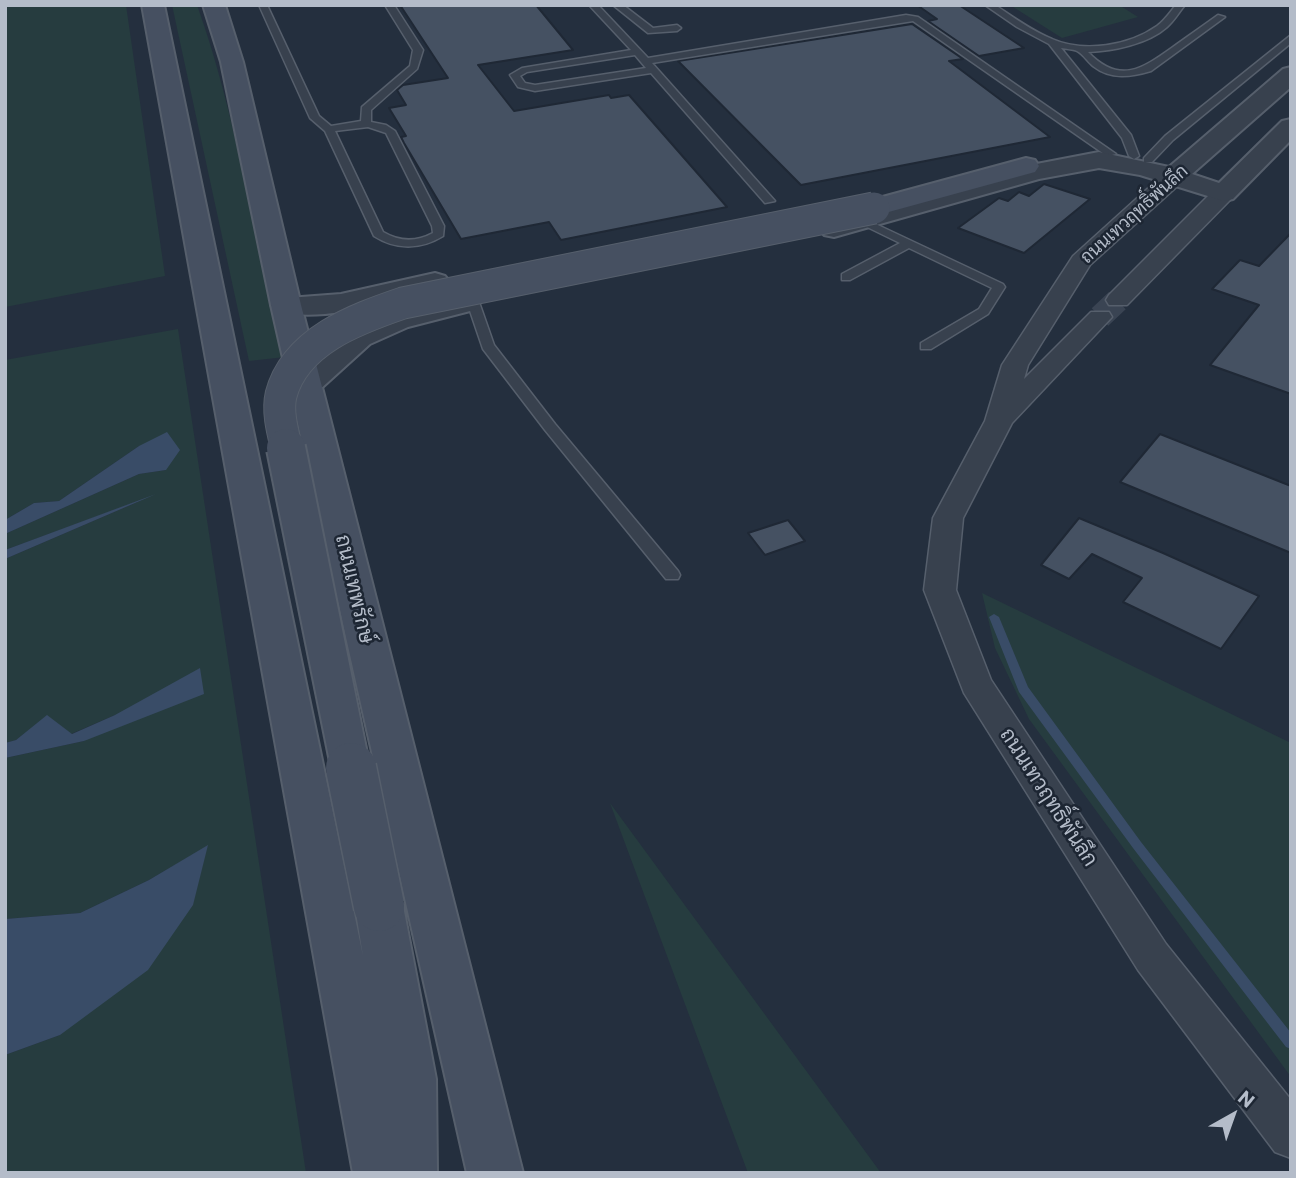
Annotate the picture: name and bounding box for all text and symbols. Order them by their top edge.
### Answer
street label: ถนนเทวฤทธิ์พันลึก [1076,160,1192,268]
street label: ถนนเทพรักษ์ [330,532,380,646]
street label: ถนนเทวฤทธิ์พันลึก [995,723,1103,871]
north arrow [1198,1080,1268,1150]
text: N [1234,1085,1260,1112]

